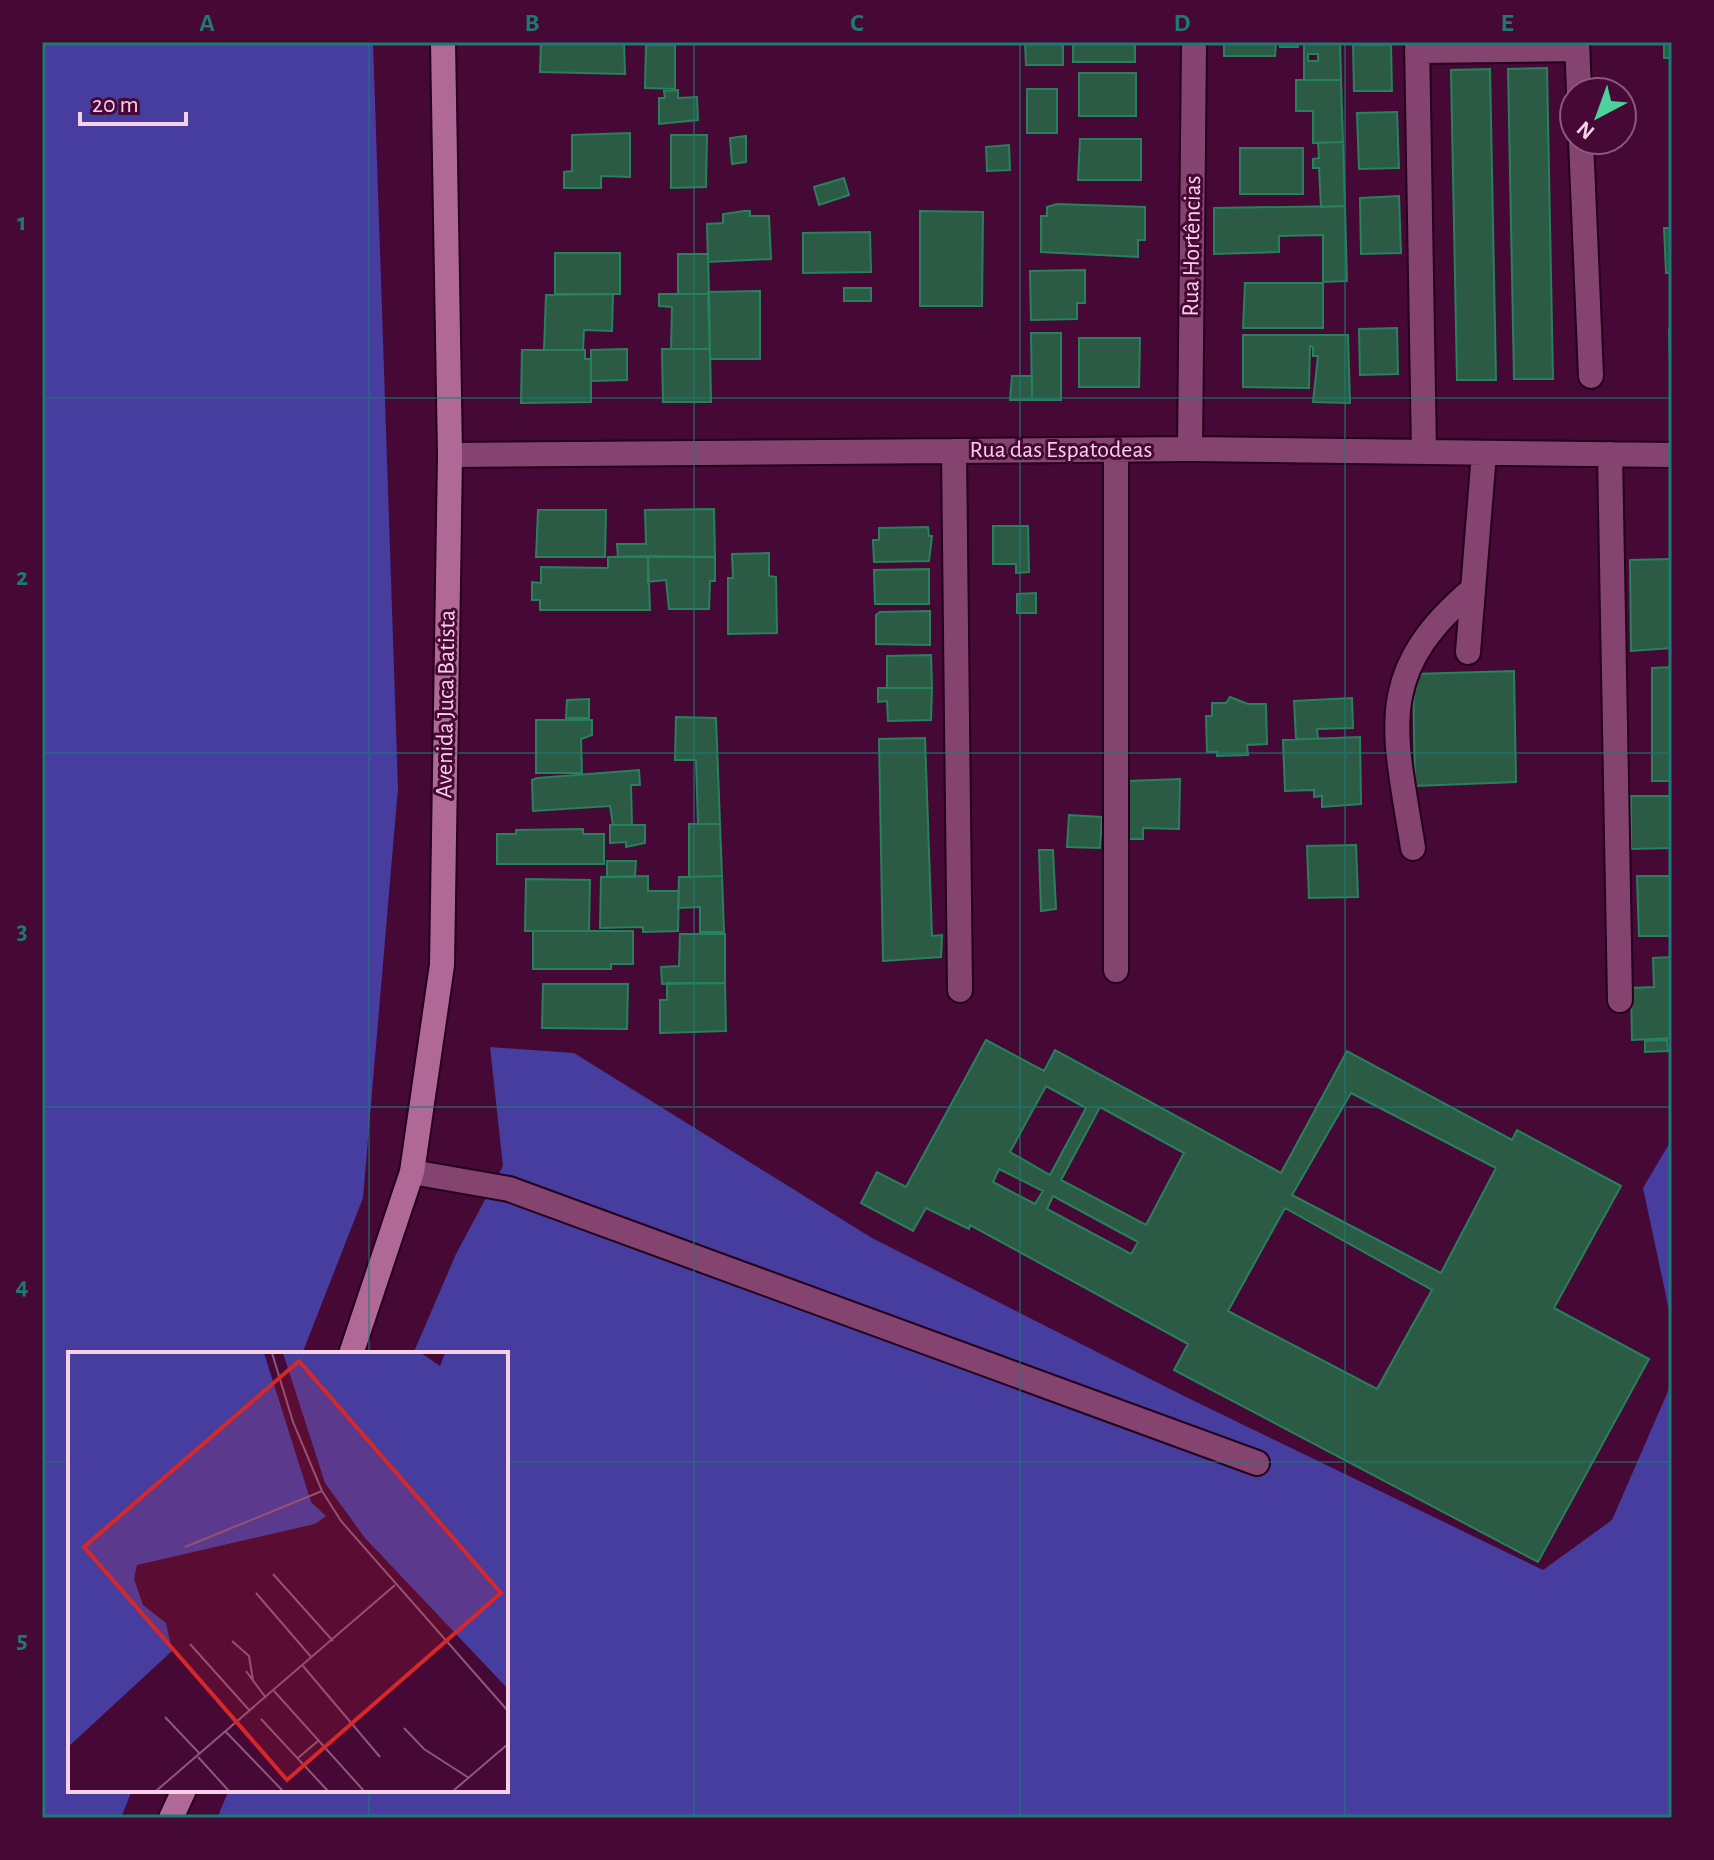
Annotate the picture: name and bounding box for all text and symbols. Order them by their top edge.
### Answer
text: A [199,10,215,36]
text: B [524,10,540,36]
text: C [850,10,864,36]
text: D [1173,10,1191,36]
text: E [1500,10,1514,36]
scale bar [80,76,186,126]
north arrow [1558,76,1638,156]
text: 20 m [92,93,139,117]
text: N [1573,117,1599,144]
street label: Rua Hortências [1179,175,1205,317]
text: 1 [17,209,27,235]
street label: Rua das Espatodeas [970,438,1152,462]
text: 2 [16,564,28,590]
street label: Avenida Juca Batista [432,610,460,798]
text: 3 [16,918,28,944]
text: 4 [15,1273,29,1299]
inset map [68,1352,508,1792]
text: 5 [16,1627,28,1653]

